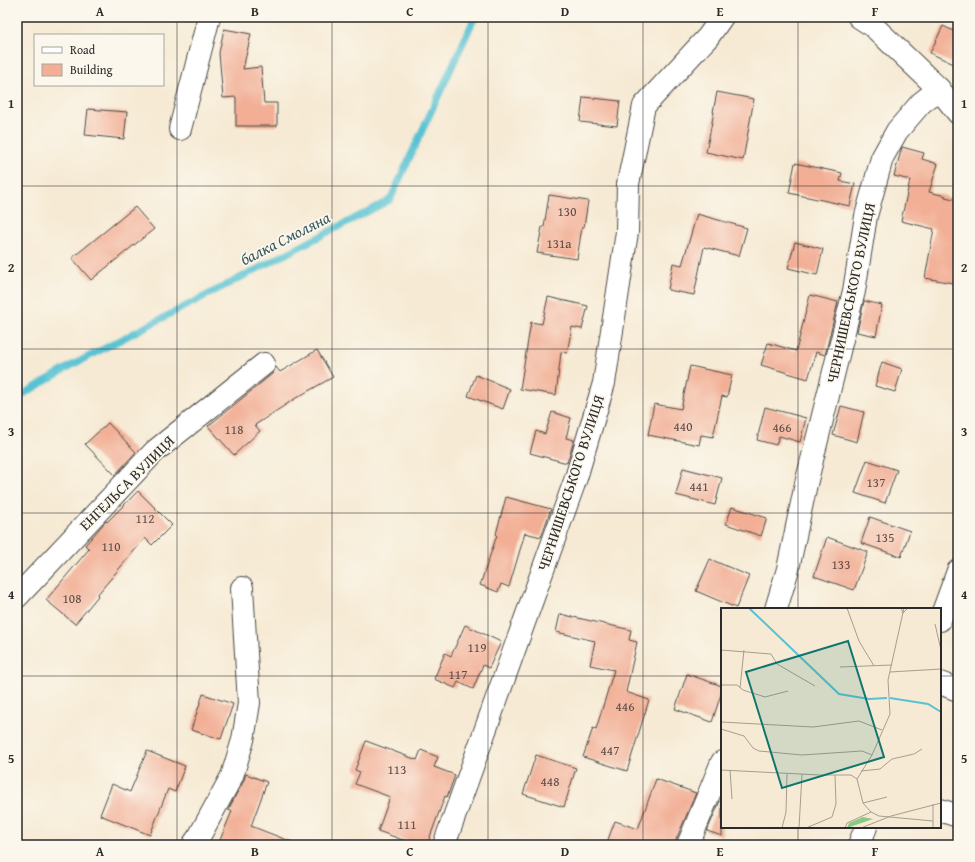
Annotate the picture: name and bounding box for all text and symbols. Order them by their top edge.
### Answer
text: A [96,2,105,21]
text: B [251,2,259,21]
text: C [406,2,414,21]
text: D [561,2,569,21]
text: E [717,2,724,21]
text: F [872,2,879,21]
legend [34,34,164,86]
text: Road [70,41,96,58]
text: Building [70,61,113,78]
text: 1 [8,94,14,113]
text: 1 [961,94,967,113]
street label: ЧЕРНИШЕВСЬКОГО ВУЛИЦЯ [821,201,880,385]
house number: 130 [558,202,576,221]
water label: балка Смоляна [236,205,335,271]
house number: 131а [547,234,572,253]
text: 2 [8,258,15,277]
text: 2 [961,258,968,277]
street label: ЧЕРНИШЕВСЬКОГО ВУЛИЦЯ [532,392,609,573]
house number: 440 [674,417,692,436]
house number: 466 [773,418,791,437]
house number: 118 [225,420,243,439]
text: 3 [8,422,14,441]
text: 3 [961,422,967,441]
street label: ЕНГЕЛЬСА ВУЛИЦЯ [74,430,179,535]
house number: 137 [867,473,885,492]
house number: 441 [690,477,708,496]
house number: 112 [136,509,154,528]
house number: 135 [876,528,894,547]
house number: 110 [102,537,120,556]
house number: 133 [832,555,850,574]
text: 4 [8,585,15,604]
text: 4 [961,585,968,604]
house number: 108 [63,589,81,608]
inset map [721,608,941,828]
house number: 119 [468,638,486,657]
house number: 117 [449,665,467,684]
house number: 446 [616,697,634,716]
house number: 447 [601,741,619,760]
text: 5 [8,749,15,768]
text: 5 [961,749,968,768]
house number: 113 [388,760,406,779]
house number: 448 [541,772,559,791]
house number: 111 [398,815,416,834]
text: A [96,842,105,861]
text: B [251,842,259,861]
text: C [406,842,414,861]
text: D [561,842,569,861]
text: E [717,842,724,861]
text: F [872,842,879,861]

